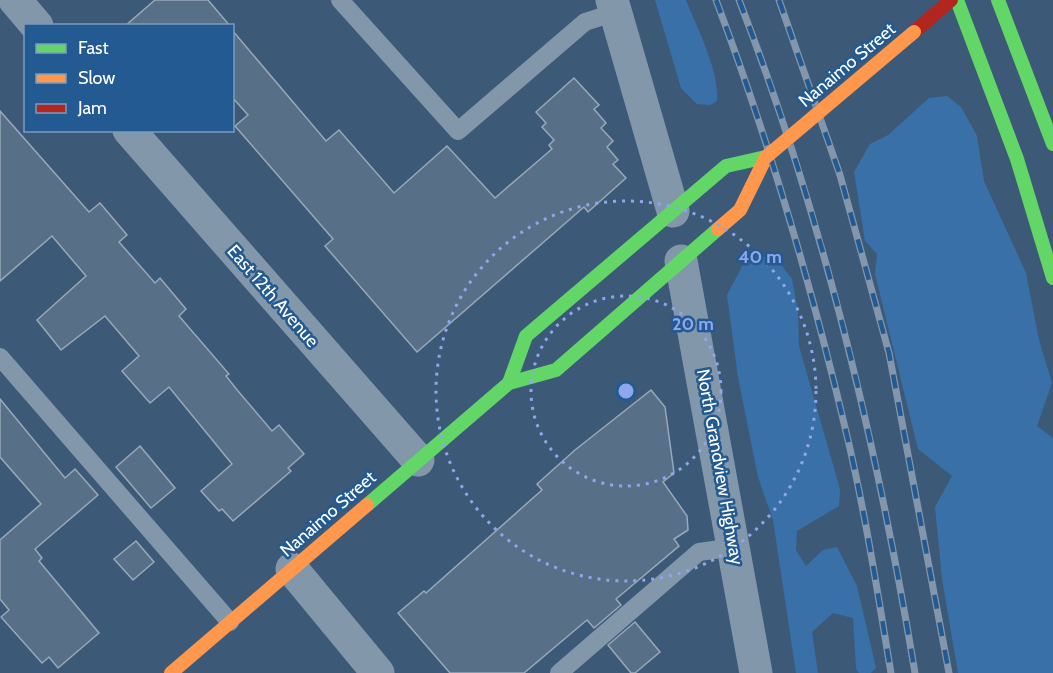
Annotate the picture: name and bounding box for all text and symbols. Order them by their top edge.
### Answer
street label: Nanaimo Street [794,18,900,112]
legend [24,24,234,132]
text: Fast [78,37,109,59]
text: Slow [78,67,115,89]
text: Jam [77,97,107,119]
street label: East 12th Avenue [223,240,323,352]
text: 40 m [738,246,782,268]
text: 20 m [672,313,714,335]
street label: North Grandview Highway [692,367,748,567]
centre of rings [616,381,636,401]
street label: Nanaimo Street [276,466,380,562]

